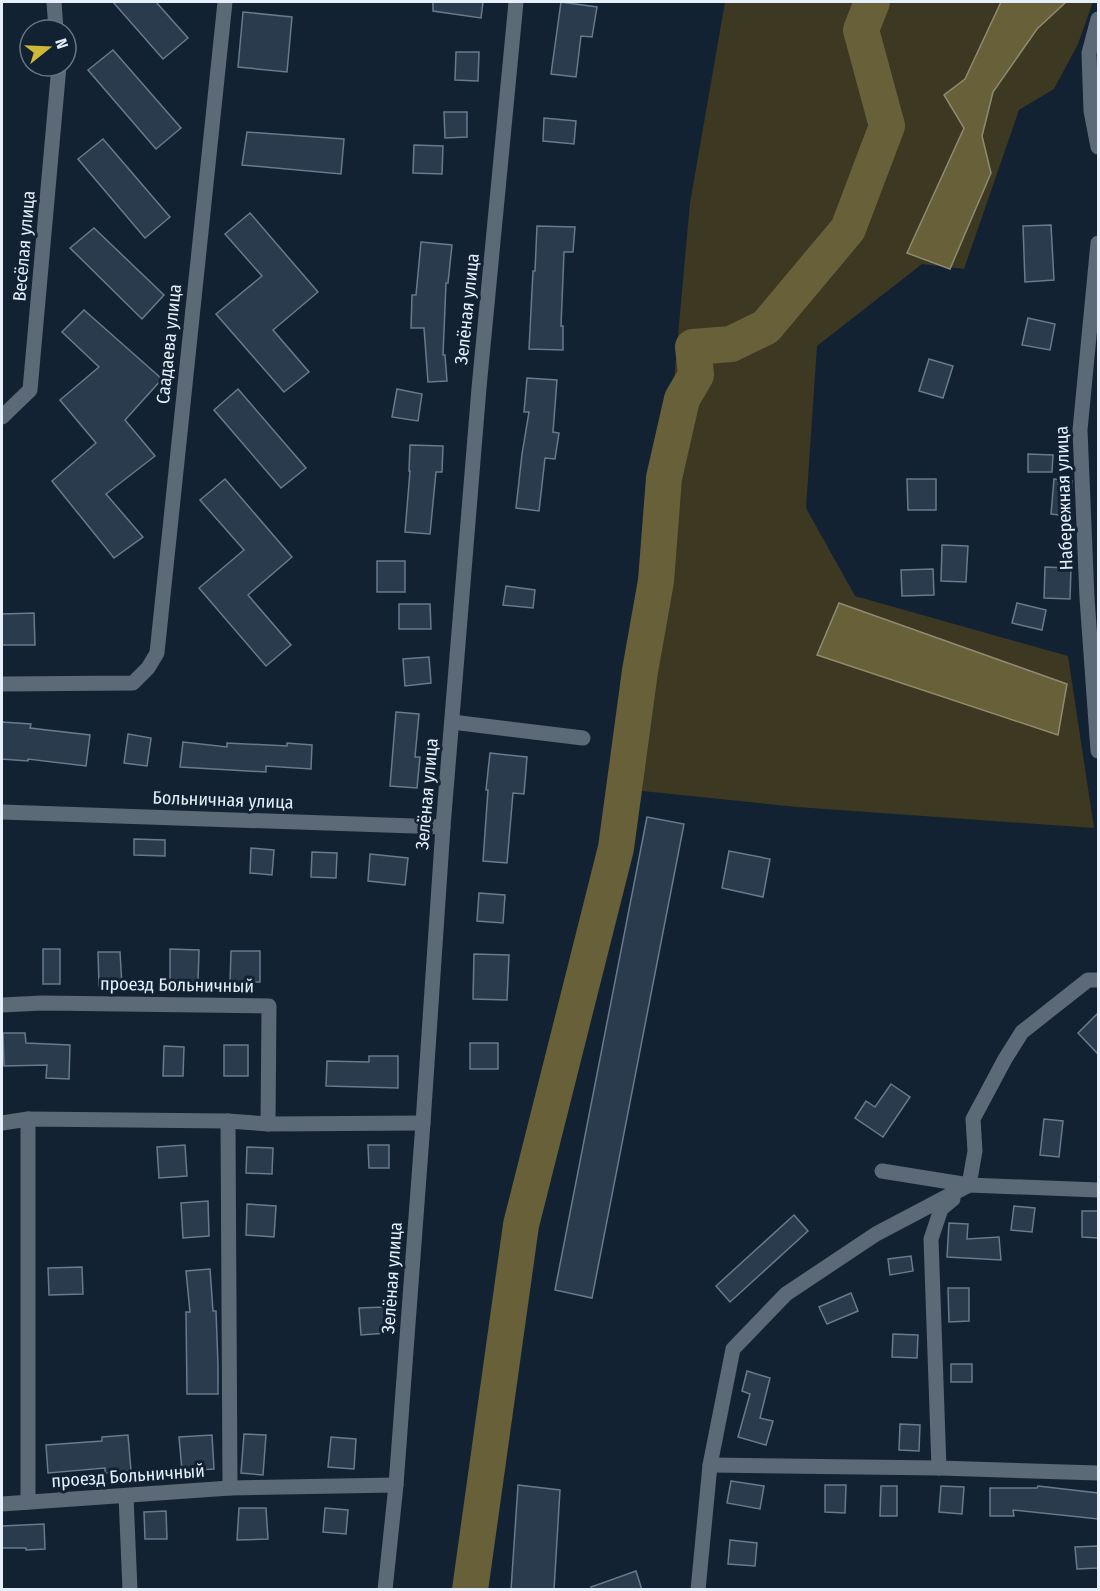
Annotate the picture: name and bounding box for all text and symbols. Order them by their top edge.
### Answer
north arrow [18,18,78,78]
text: N [51,36,72,51]
street label: Весёлая улица [8,190,40,302]
street label: Зелёная улица [450,252,484,366]
street label: Саадаева улица [152,283,186,405]
street label: Набережная улица [1050,425,1078,571]
street label: Зелёная улица [411,737,443,851]
street label: Больничная улица [152,787,294,813]
street label: проезд Больничный [100,973,254,997]
street label: Зелёная улица [377,1221,407,1335]
street label: проезд Больничный [50,1460,206,1492]

